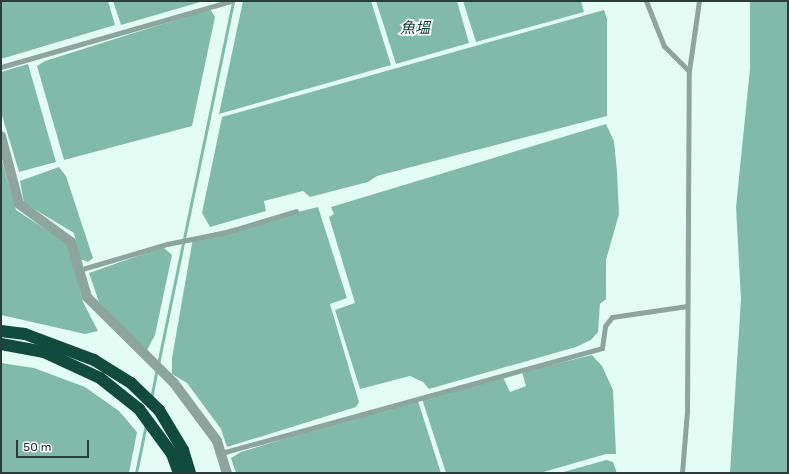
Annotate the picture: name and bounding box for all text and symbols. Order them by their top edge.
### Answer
water label: 魚塭 [400,20,430,38]
scale bar [18,432,91,458]
text: 50 m [23,440,51,454]

